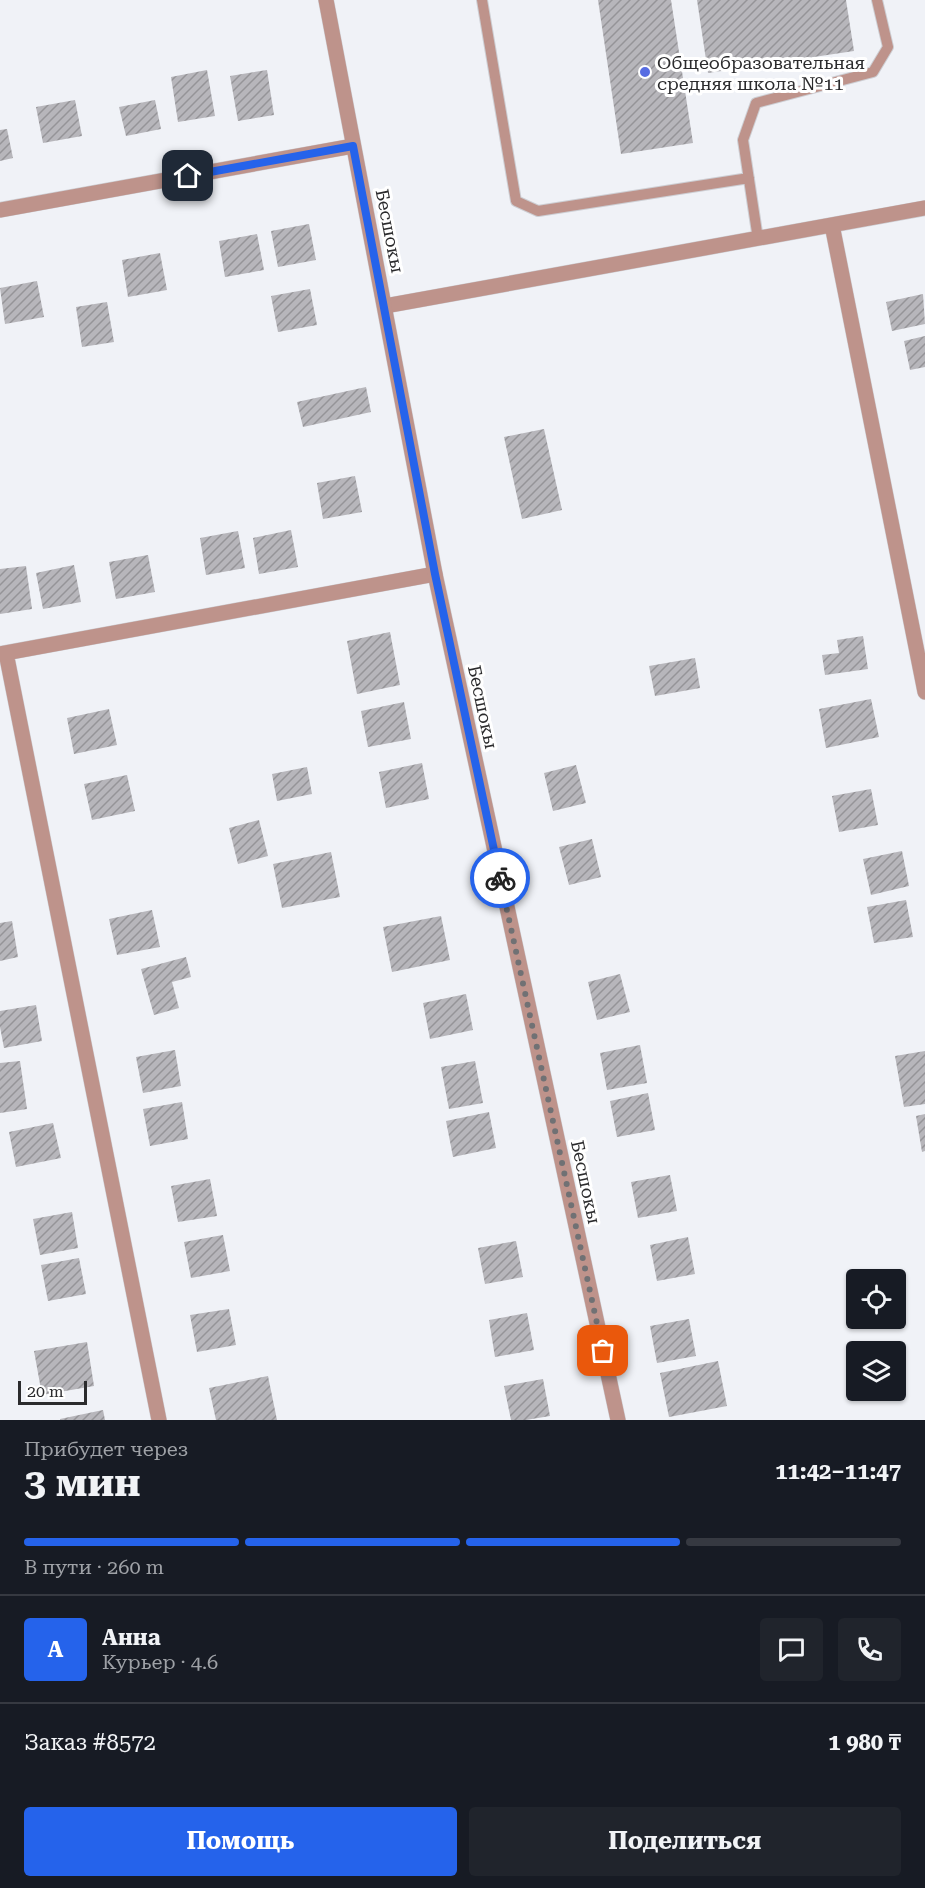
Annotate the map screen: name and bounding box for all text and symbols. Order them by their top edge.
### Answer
place label: Общеобразовательная средняя школа №11 [657,52,865,94]
marker: Общеобразовательная средняя школа №11 [638,65,652,79]
pin [162,150,213,201]
icon: home [171,159,204,192]
street label: Бесшокы [372,187,408,275]
street label: Бесшокы [464,663,502,751]
courier [470,848,530,908]
icon: bike [484,862,517,895]
street label: Бесшокы [567,1138,605,1226]
map controls [846,1269,906,1401]
button: locate [846,1269,906,1329]
pin [577,1325,628,1376]
icon: bag [586,1334,619,1367]
button: layers [846,1341,906,1401]
scale bar [18,1378,87,1406]
text: 20 m [27,1382,64,1401]
text: Прибудет через [24,1437,188,1461]
text: 11:42–11:47 [775,1459,901,1484]
text: 3 мин [24,1460,141,1506]
text: В пути · 260 m [24,1555,164,1579]
button: chat [760,1618,823,1681]
button: phone [838,1618,901,1681]
text: Анна [102,1625,161,1650]
text: А [48,1637,63,1662]
text: Курьер · 4.6 [102,1650,218,1674]
text: Заказ #8572 [24,1730,156,1755]
text: 1 980 ₸ [828,1730,901,1755]
button: Помощь [24,1807,457,1876]
button: Поделиться [469,1807,901,1876]

